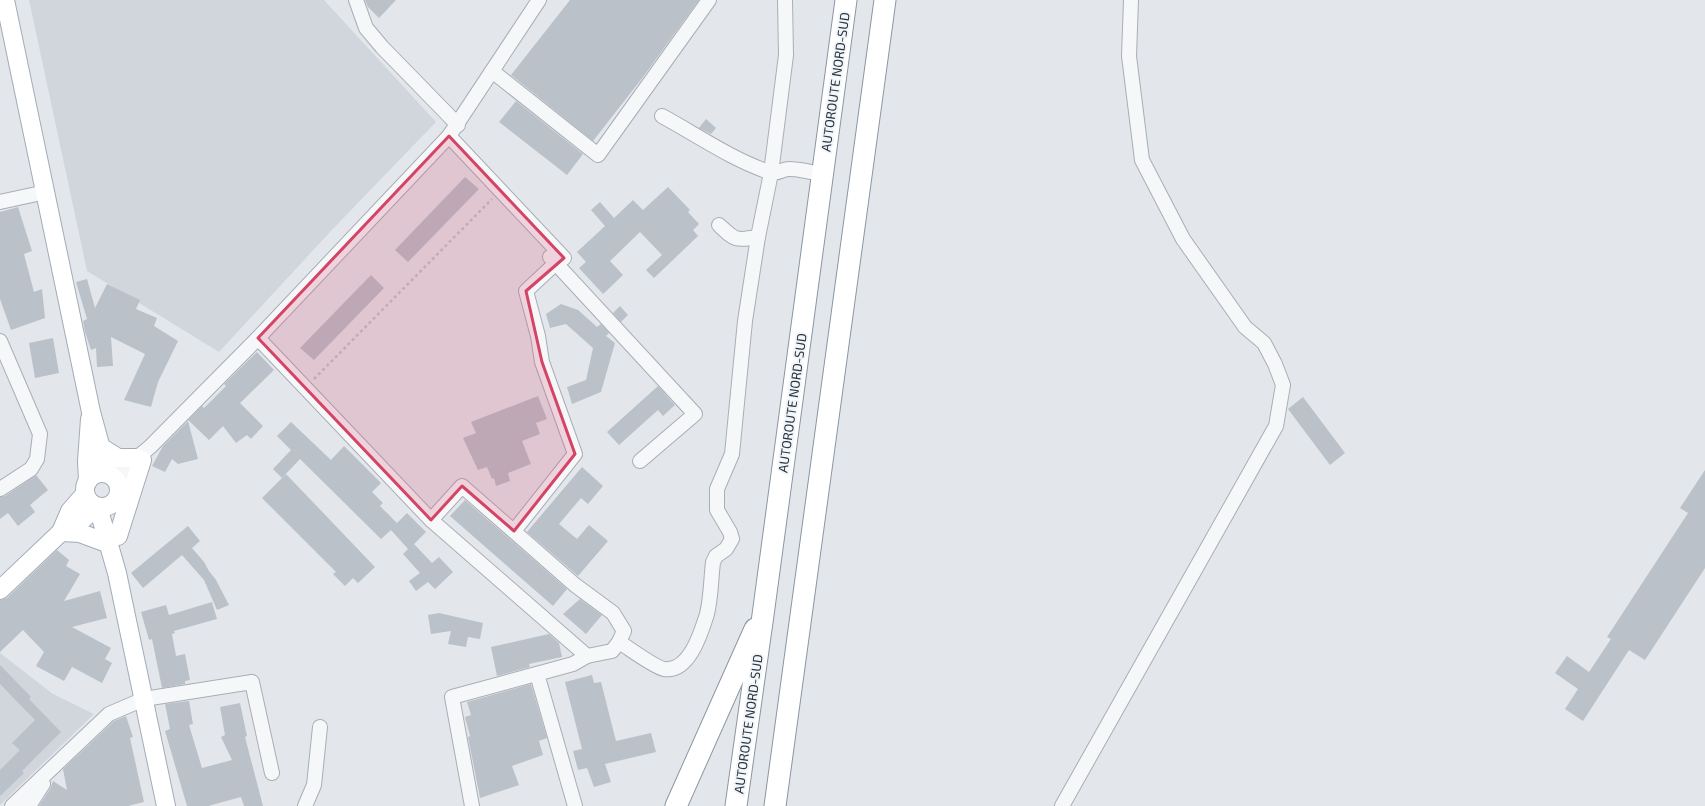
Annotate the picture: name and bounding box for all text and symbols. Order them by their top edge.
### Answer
street label: AUTOROUTE NORD-SUD [817,11,853,153]
street label: AUTOROUTE NORD-SUD [774,332,810,474]
street label: AUTOROUTE NORD-SUD [730,653,766,795]

